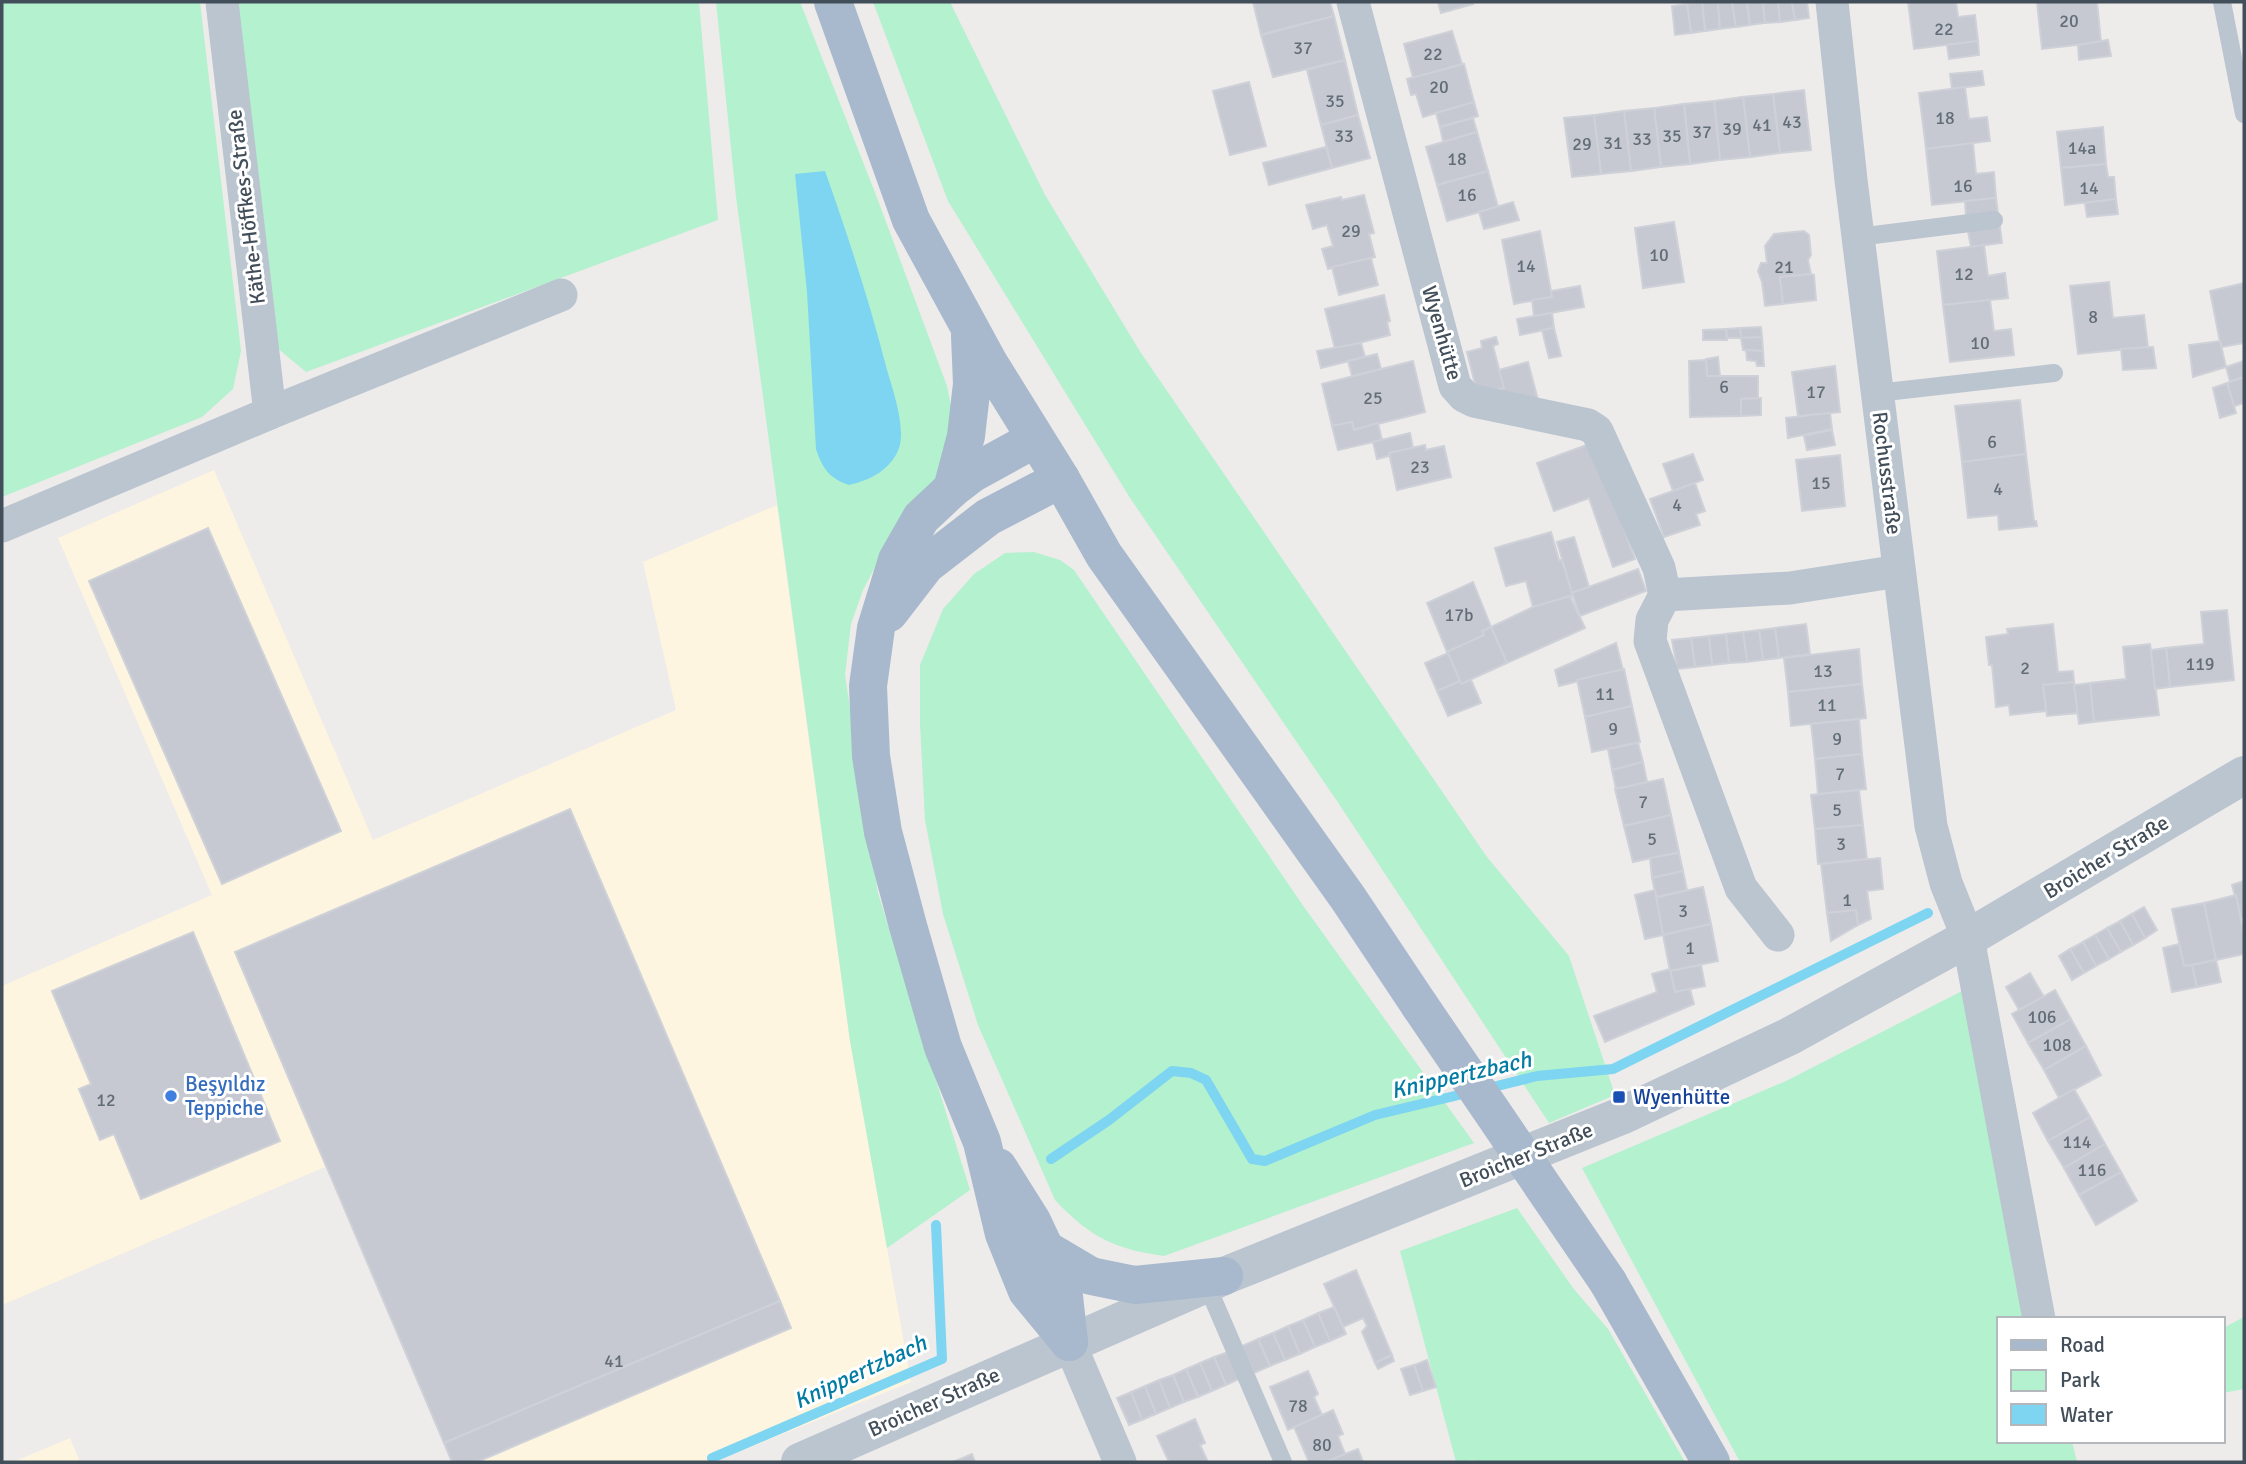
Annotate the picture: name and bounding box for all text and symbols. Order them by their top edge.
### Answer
house number: 20 [2059,10,2079,32]
house number: 22 [1934,18,1954,40]
house number: 37 [1293,37,1313,59]
house number: 22 [1423,43,1443,65]
house number: 20 [1429,76,1449,98]
house number: 35 [1325,90,1345,112]
house number: 18 [1935,107,1955,129]
street label: Käthe-Höffkes-Straße [221,108,271,306]
house number: 43 [1782,111,1802,133]
house number: 41 [1752,114,1772,136]
house number: 39 [1722,118,1742,140]
house number: 37 [1692,121,1712,143]
house number: 33 [1334,125,1354,147]
house number: 35 [1662,125,1682,147]
house number: 33 [1632,128,1652,150]
house number: 31 [1603,132,1623,154]
house number: 29 [1572,133,1592,155]
house number: 14a [2068,137,2096,159]
house number: 18 [1447,148,1467,170]
house number: 16 [1953,175,1973,197]
house number: 14 [2079,177,2099,199]
house number: 16 [1457,184,1477,206]
house number: 29 [1341,220,1361,242]
house number: 10 [1649,244,1669,266]
house number: 14 [1516,255,1536,277]
house number: 21 [1774,256,1794,278]
house number: 12 [1954,263,1974,285]
street label: Wyenhütte [1416,283,1468,383]
house number: 8 [2088,306,2098,328]
house number: 10 [1970,332,1990,354]
house number: 6 [1719,376,1729,398]
house number: 17 [1806,381,1826,403]
house number: 25 [1363,387,1383,409]
street label: Rochusstraße [1867,410,1907,536]
house number: 6 [1987,431,1997,453]
house number: 23 [1410,456,1430,478]
house number: 15 [1811,472,1831,494]
house number: 4 [1993,478,2003,500]
house number: 4 [1672,494,1682,516]
house number: 17b [1445,604,1473,626]
house number: 119 [2185,653,2215,675]
house number: 2 [2020,657,2030,679]
house number: 13 [1813,660,1833,682]
house number: 11 [1595,683,1615,705]
house number: 11 [1817,694,1837,716]
house number: 9 [1608,718,1618,740]
house number: 9 [1832,728,1842,750]
house number: 7 [1835,763,1845,785]
house number: 7 [1638,791,1648,813]
house number: 5 [1832,799,1842,821]
street label: Broicher Straße [2039,809,2173,905]
house number: 5 [1647,828,1657,850]
house number: 3 [1836,833,1846,855]
house number: 1 [1842,889,1852,911]
house number: 3 [1678,900,1688,922]
house number: 1 [1685,937,1695,959]
house number: 106 [2027,1006,2057,1028]
house number: 108 [2042,1034,2072,1056]
water label: Knippertzbach [1388,1044,1535,1105]
place label: Beşyıldız Teppiche [185,1071,265,1121]
place label: Wyenhütte [1633,1084,1730,1110]
marker: Beşyıldız Teppiche [163,1088,179,1104]
house number: 12 [96,1089,116,1111]
marker: Wyenhütte [1611,1089,1627,1105]
street label: Broicher Straße [1456,1116,1596,1194]
house number: 114 [2062,1131,2092,1153]
house number: 116 [2077,1159,2107,1181]
legend [1997,1317,2225,1443]
water label: Knippertzbach [789,1328,932,1415]
text: Road [2060,1332,2105,1358]
house number: 41 [604,1350,624,1372]
street label: Broicher Straße [864,1361,1004,1443]
text: Park [2060,1367,2101,1393]
house number: 78 [1288,1395,1308,1417]
text: Water [2060,1402,2113,1428]
house number: 80 [1312,1434,1332,1456]

